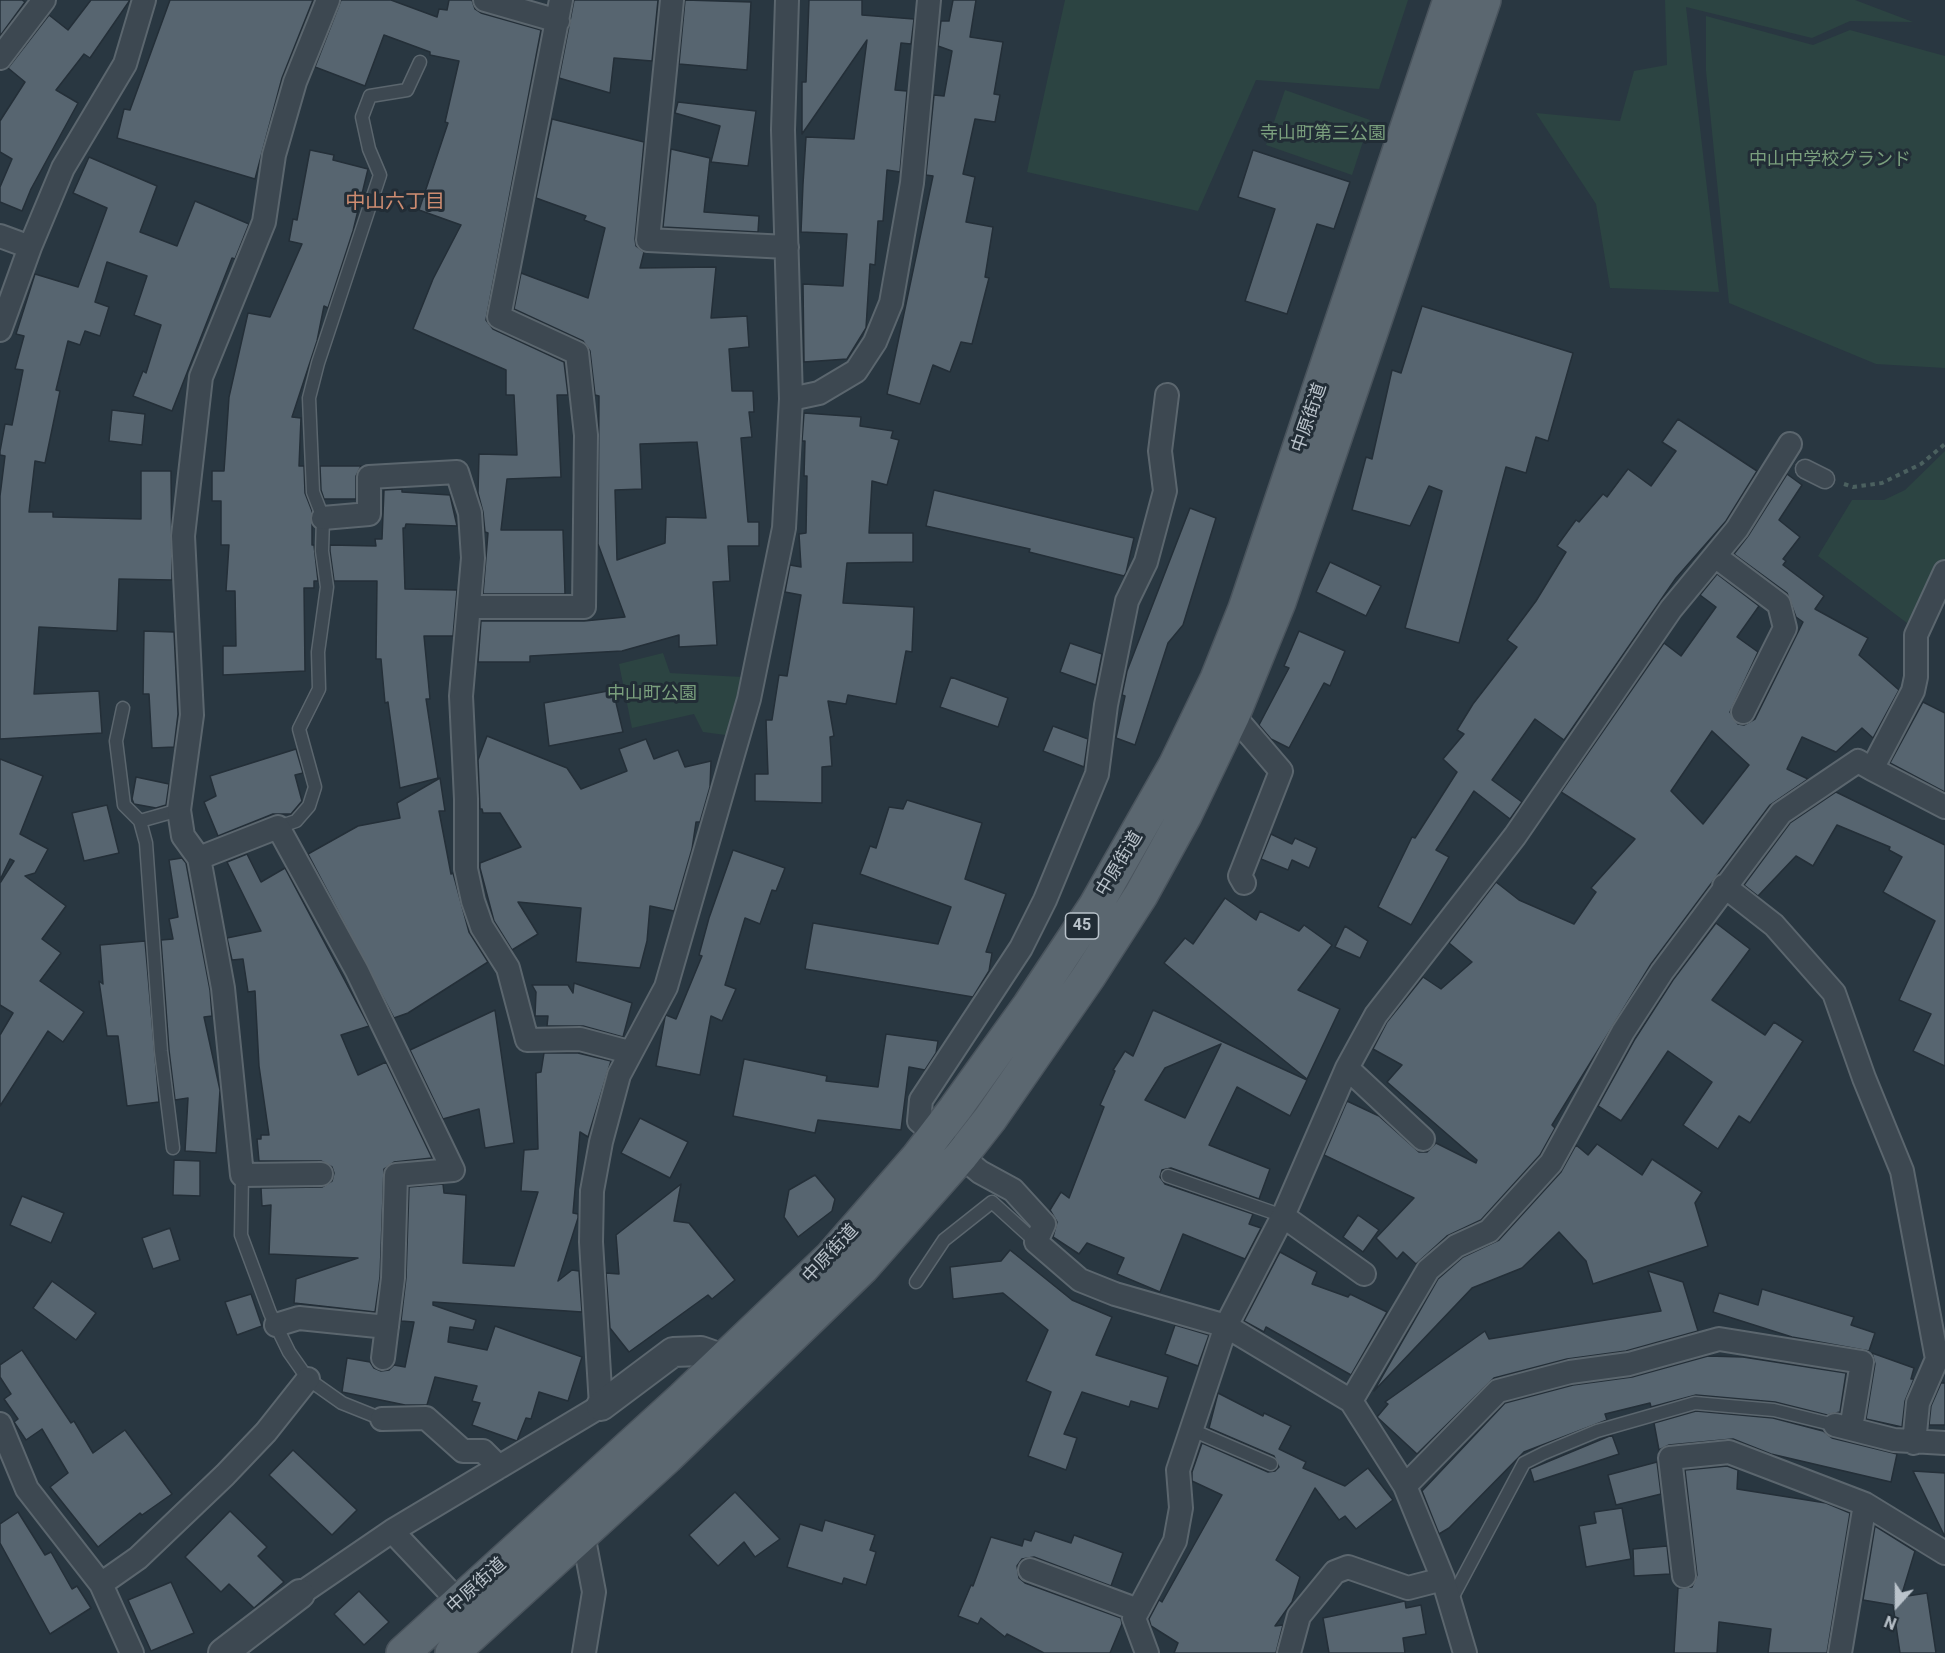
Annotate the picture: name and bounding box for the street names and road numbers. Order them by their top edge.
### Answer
street label: 中原街道 [1288,380,1332,456]
street label: 中原街道 [1092,828,1148,900]
road number: 45 [1066,913,1098,939]
street label: 中原街道 [799,1220,863,1288]
street label: 中原街道 [443,1554,511,1618]

